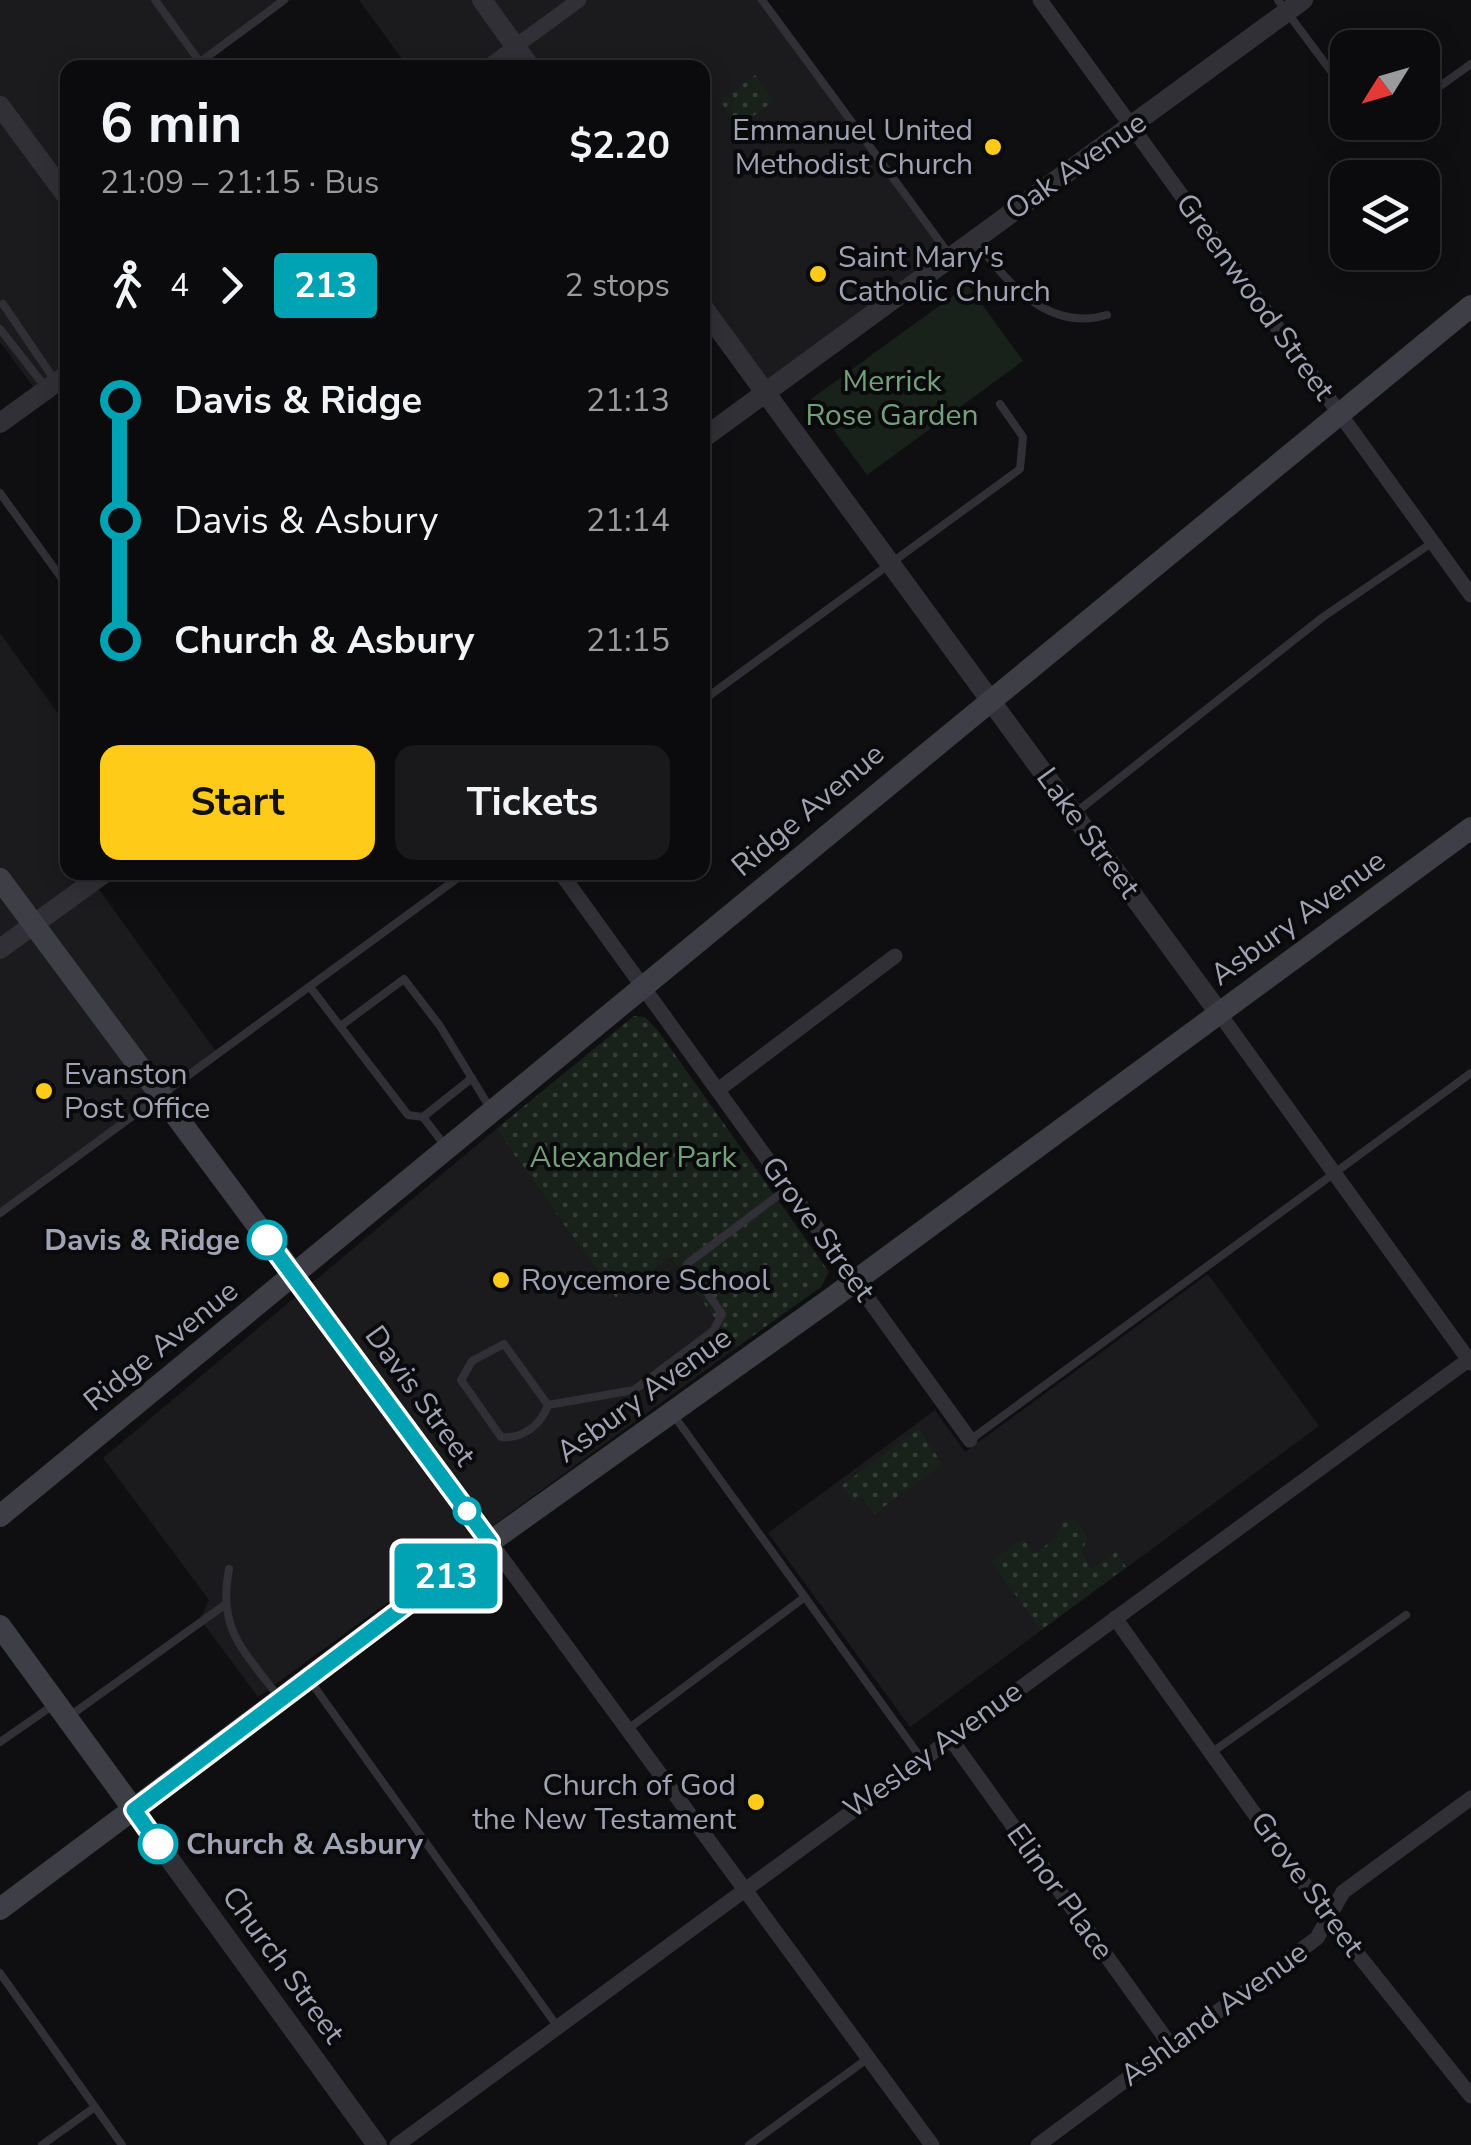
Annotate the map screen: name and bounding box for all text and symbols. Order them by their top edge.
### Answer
north arrow [1330,30,1440,140]
map controls [1330,30,1440,270]
text: 6 min [100,86,242,161]
street label: Oak Avenue [997,102,1155,230]
place label: Emmanuel United Methodist Church [732,110,973,185]
text: $2.20 [569,120,670,171]
marker: Emmanuel United Methodist Church [982,136,1004,158]
button: layers [1330,160,1440,270]
text: 21:09 – 21:15 · Bus [100,161,379,204]
street label: Greenwood Street [1166,185,1344,409]
place label: Saint Mary's Catholic Church [838,237,1051,312]
icon: walk [100,258,155,313]
icon: forward [204,258,259,313]
text: 213 [294,262,357,309]
marker: Saint Mary's Catholic Church [807,263,829,285]
text: 4 [170,264,189,307]
text: 2 stops [564,264,670,307]
park label: Merrick Rose Garden [805,361,979,436]
text: Davis & Ridge [174,375,422,426]
text: 21:13 [586,379,670,422]
text: Davis & Asbury [174,495,438,546]
text: 21:14 [586,499,670,542]
text: Church & Asbury [174,615,474,666]
text: 21:15 [586,619,670,662]
street label: Ridge Avenue [723,734,893,886]
button: Start [100,745,375,860]
button: Tickets [395,745,670,860]
street label: Lake Street [1027,759,1150,907]
street label: Asbury Avenue [1202,840,1394,996]
place label: Evanston Post Office [64,1054,210,1129]
marker: Evanston Post Office [33,1080,55,1102]
park label: Alexander Park [530,1137,737,1178]
street label: Grove Street [752,1148,885,1310]
place label: Davis & Ridge [44,1220,240,1261]
marker: Davis & Ridge [248,1221,286,1259]
place label: Roycemore School [521,1260,770,1301]
marker: Roycemore School [490,1269,512,1291]
street label: Ridge Avenue [75,1271,247,1421]
street label: Davis Street [355,1317,485,1475]
street label: Asbury Avenue [548,1317,740,1473]
unlabelled marker [454,1498,480,1524]
line badge: 213 [388,1544,504,1608]
text: 213 [414,1553,478,1600]
street label: Wesley Avenue [835,1671,1031,1829]
place label: Church of God the New Testament [472,1765,736,1840]
marker: Church of God the New Testament [745,1791,767,1813]
street label: Grove Street [1241,1803,1374,1965]
street label: Elinor Place [997,1816,1123,1968]
place label: Church & Asbury [186,1824,423,1865]
marker: Church & Asbury [139,1825,177,1863]
street label: Church Street [212,1878,354,2052]
street label: Ashland Avenue [1112,1932,1316,2096]

